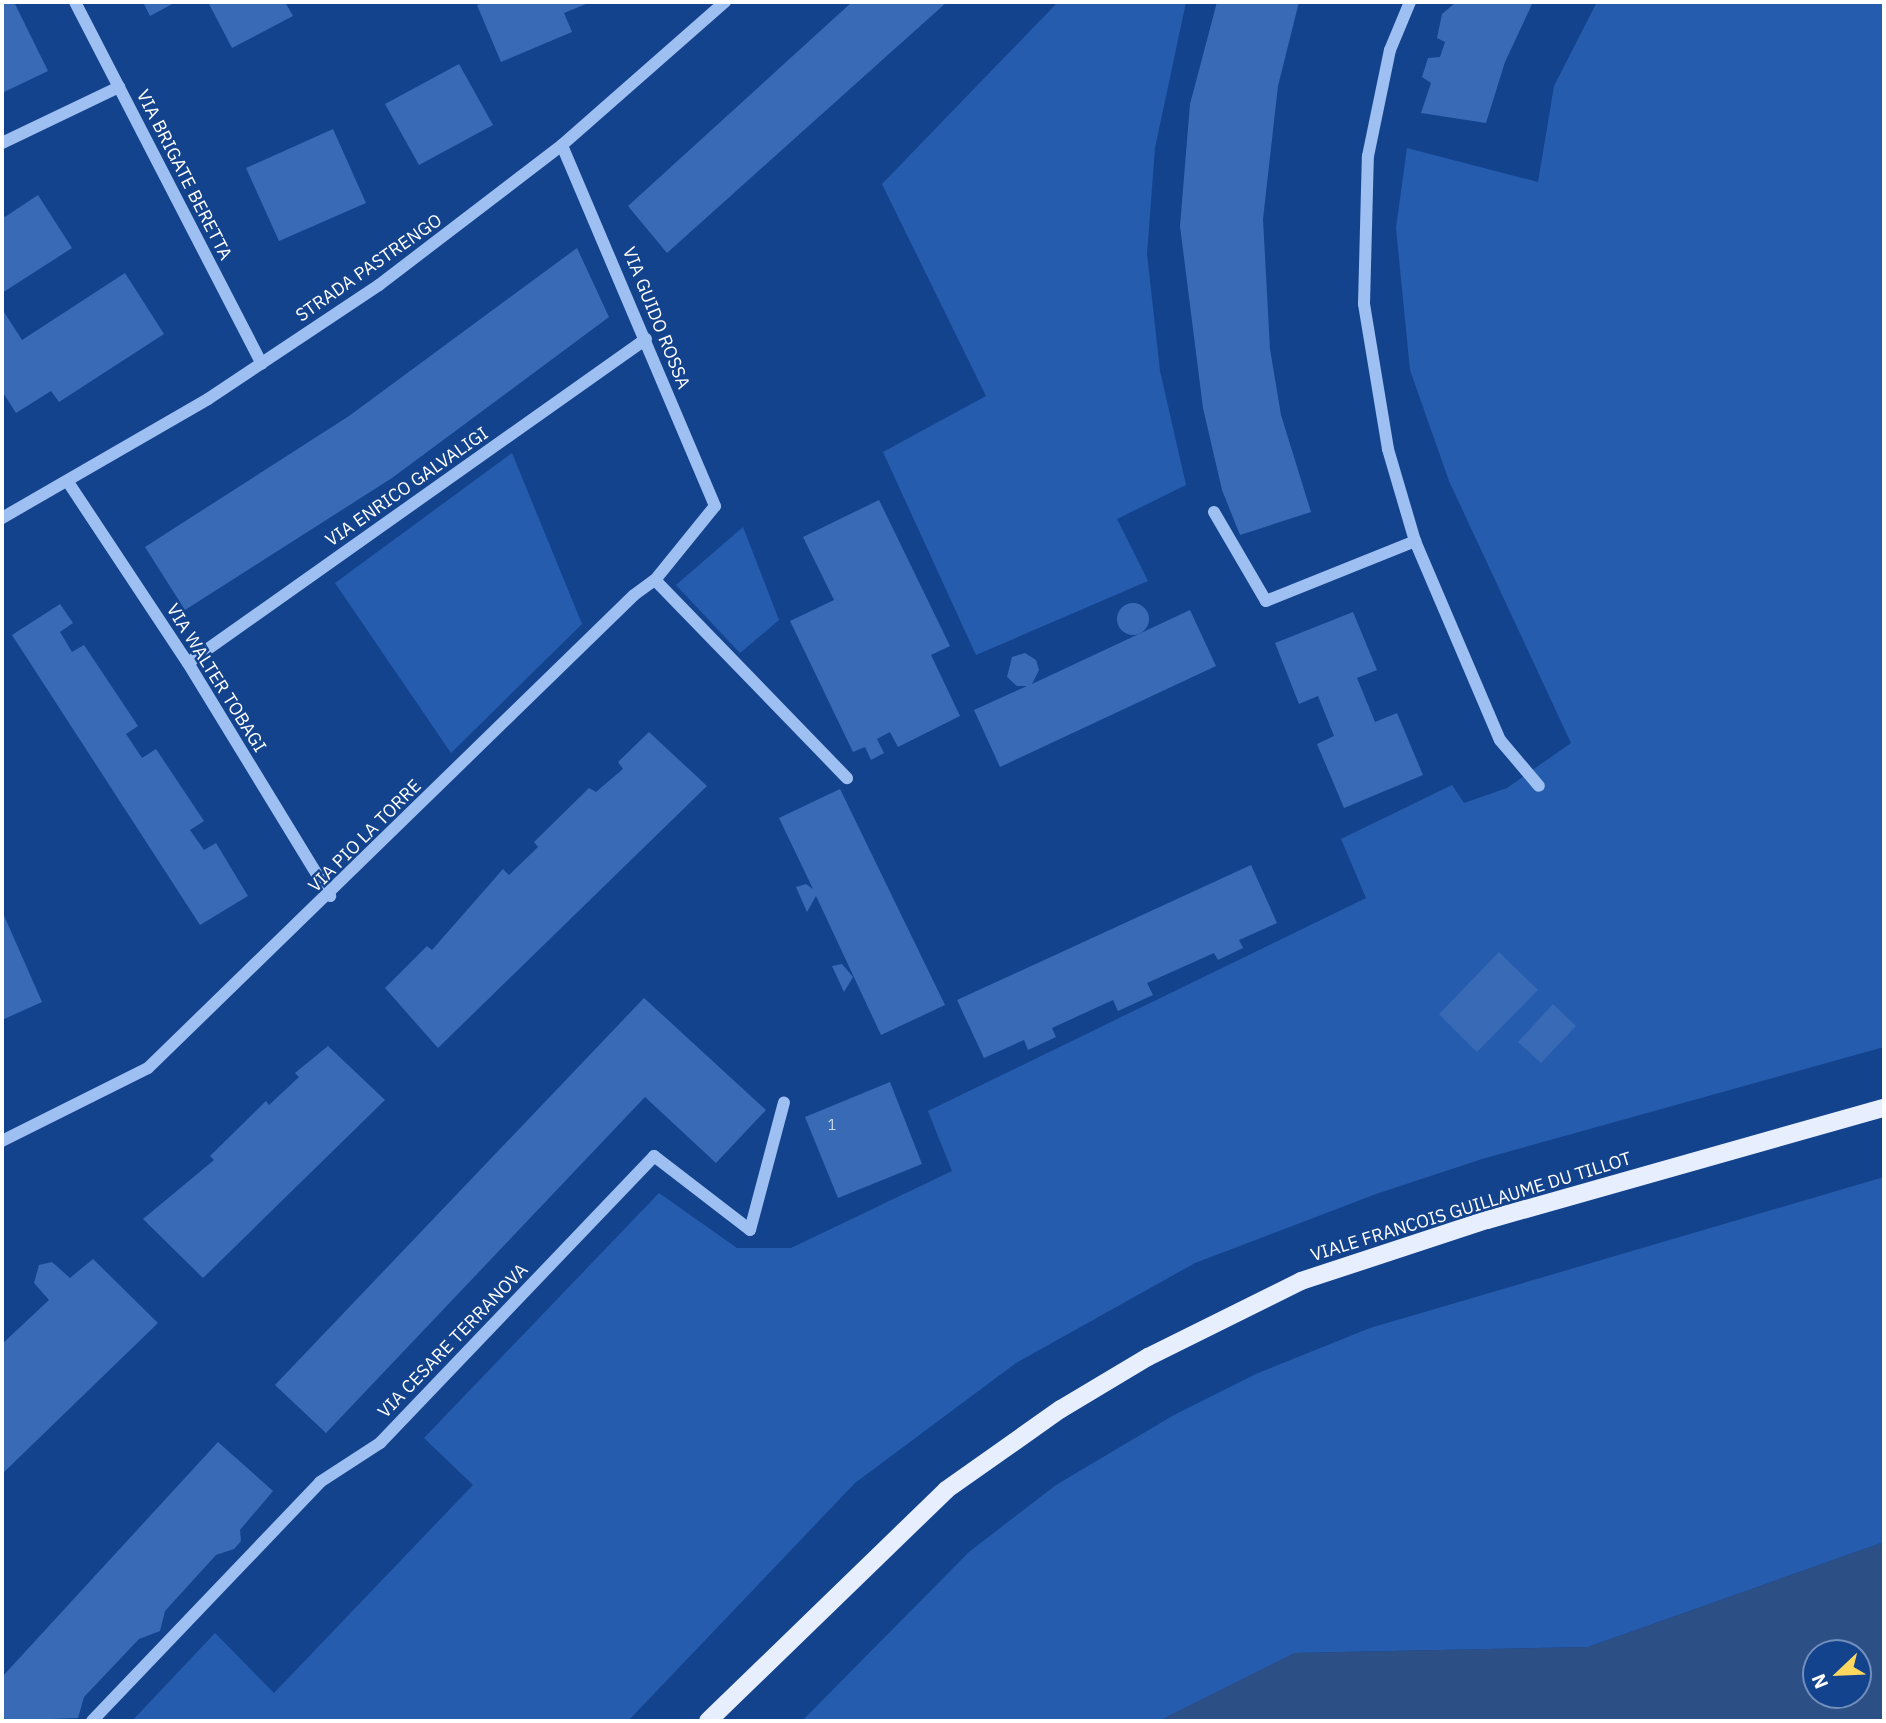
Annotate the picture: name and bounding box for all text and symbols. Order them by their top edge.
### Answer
street label: VIA BRIGATE BERETTA [132,86,236,264]
street label: STRADA PASTRENGO [292,209,446,327]
street label: VIA GUIDO ROSSA [618,244,694,392]
street label: VIA ENRICO GALVALIGI [322,423,492,551]
street label: VIA WALTER TOBAGI [162,600,270,756]
street label: VIA PIO LA TORRE [304,775,426,897]
house number: 1 [828,1117,836,1133]
street label: VIALE FRANCOIS GUILLAUME DU TILLOT [1308,1148,1634,1266]
street label: VIA CESARE TERRANOVA [374,1259,532,1423]
north arrow [1802,1639,1872,1709]
text: N [1806,1670,1833,1692]

